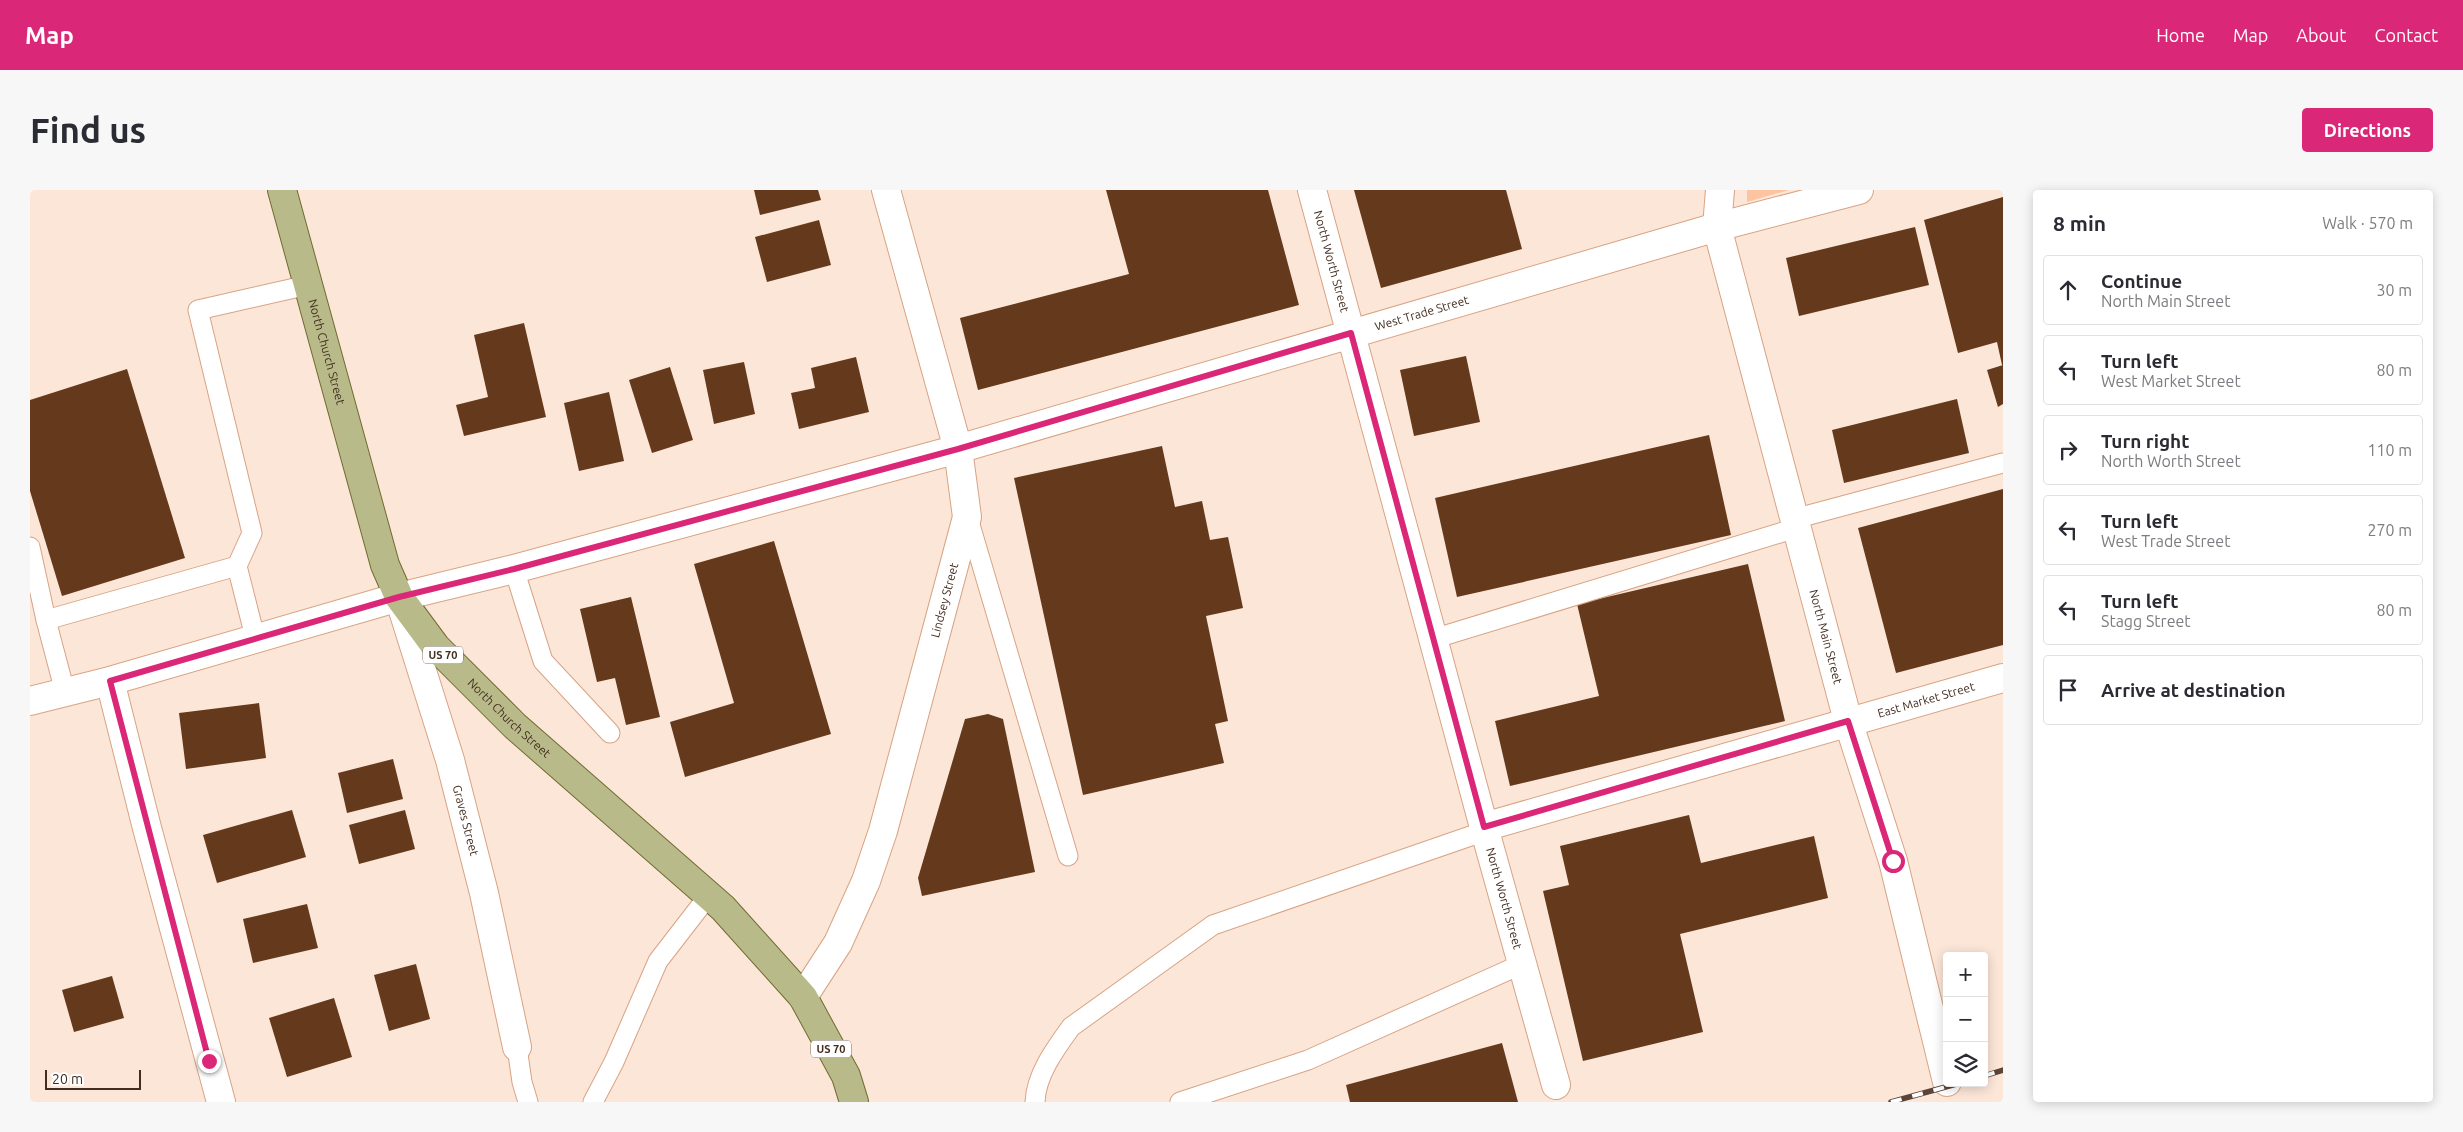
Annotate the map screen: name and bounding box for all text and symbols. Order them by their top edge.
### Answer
text: Map [25,22,74,49]
text: Home [2156,25,2205,45]
text: Map [2233,25,2268,45]
text: About [2296,25,2346,45]
text: Contact [2374,25,2438,45]
button: Directions [2302,108,2433,152]
text: Find us [30,110,146,150]
street label: North Worth Street [1312,209,1352,314]
text: 8 min [2053,211,2106,235]
text: Walk · 570 m [2322,214,2413,232]
text: Continue [2101,270,2182,292]
icon: ahead [2054,276,2082,304]
text: 30 m [2376,281,2412,299]
text: North Main Street [2101,292,2230,310]
street label: West Trade Street [1373,293,1470,333]
street label: North Church Street [306,298,348,406]
text: Turn left [2101,350,2179,372]
icon: left [2054,356,2082,384]
text: 80 m [2376,361,2412,379]
text: West Market Street [2101,372,2241,390]
text: Turn right [2101,430,2189,452]
icon: right [2054,436,2082,464]
text: 110 m [2367,441,2412,459]
text: North Worth Street [2101,452,2241,470]
text: Turn left [2101,510,2179,532]
icon: left [2054,516,2082,544]
text: 270 m [2367,521,2412,539]
text: West Trade Street [2101,532,2230,550]
street label: Lindsey Street [928,561,961,639]
street label: North Main Street [1807,588,1845,685]
text: Turn left [2101,590,2179,612]
icon: left [2054,596,2082,624]
text: 80 m [2376,601,2412,619]
text: Stagg Street [2101,612,2191,630]
road number: US 70 [423,646,463,664]
street label: North Church Street [465,676,553,760]
icon: arrive [2054,676,2082,704]
street label: East Market Street [1876,679,1976,720]
text: Arrive at destination [2101,679,2286,701]
street label: Graves Street [451,783,481,857]
street label: North Worth Street [1484,846,1525,951]
route start [1882,850,1905,873]
map controls [1943,952,1988,1087]
button: + [1943,952,1988,997]
button: − [1943,997,1988,1042]
road number: US 70 [811,1041,851,1058]
button: layers [1943,1042,1988,1087]
route end [198,1050,221,1073]
scale bar [45,1067,141,1090]
text: 20 m [52,1071,83,1087]

